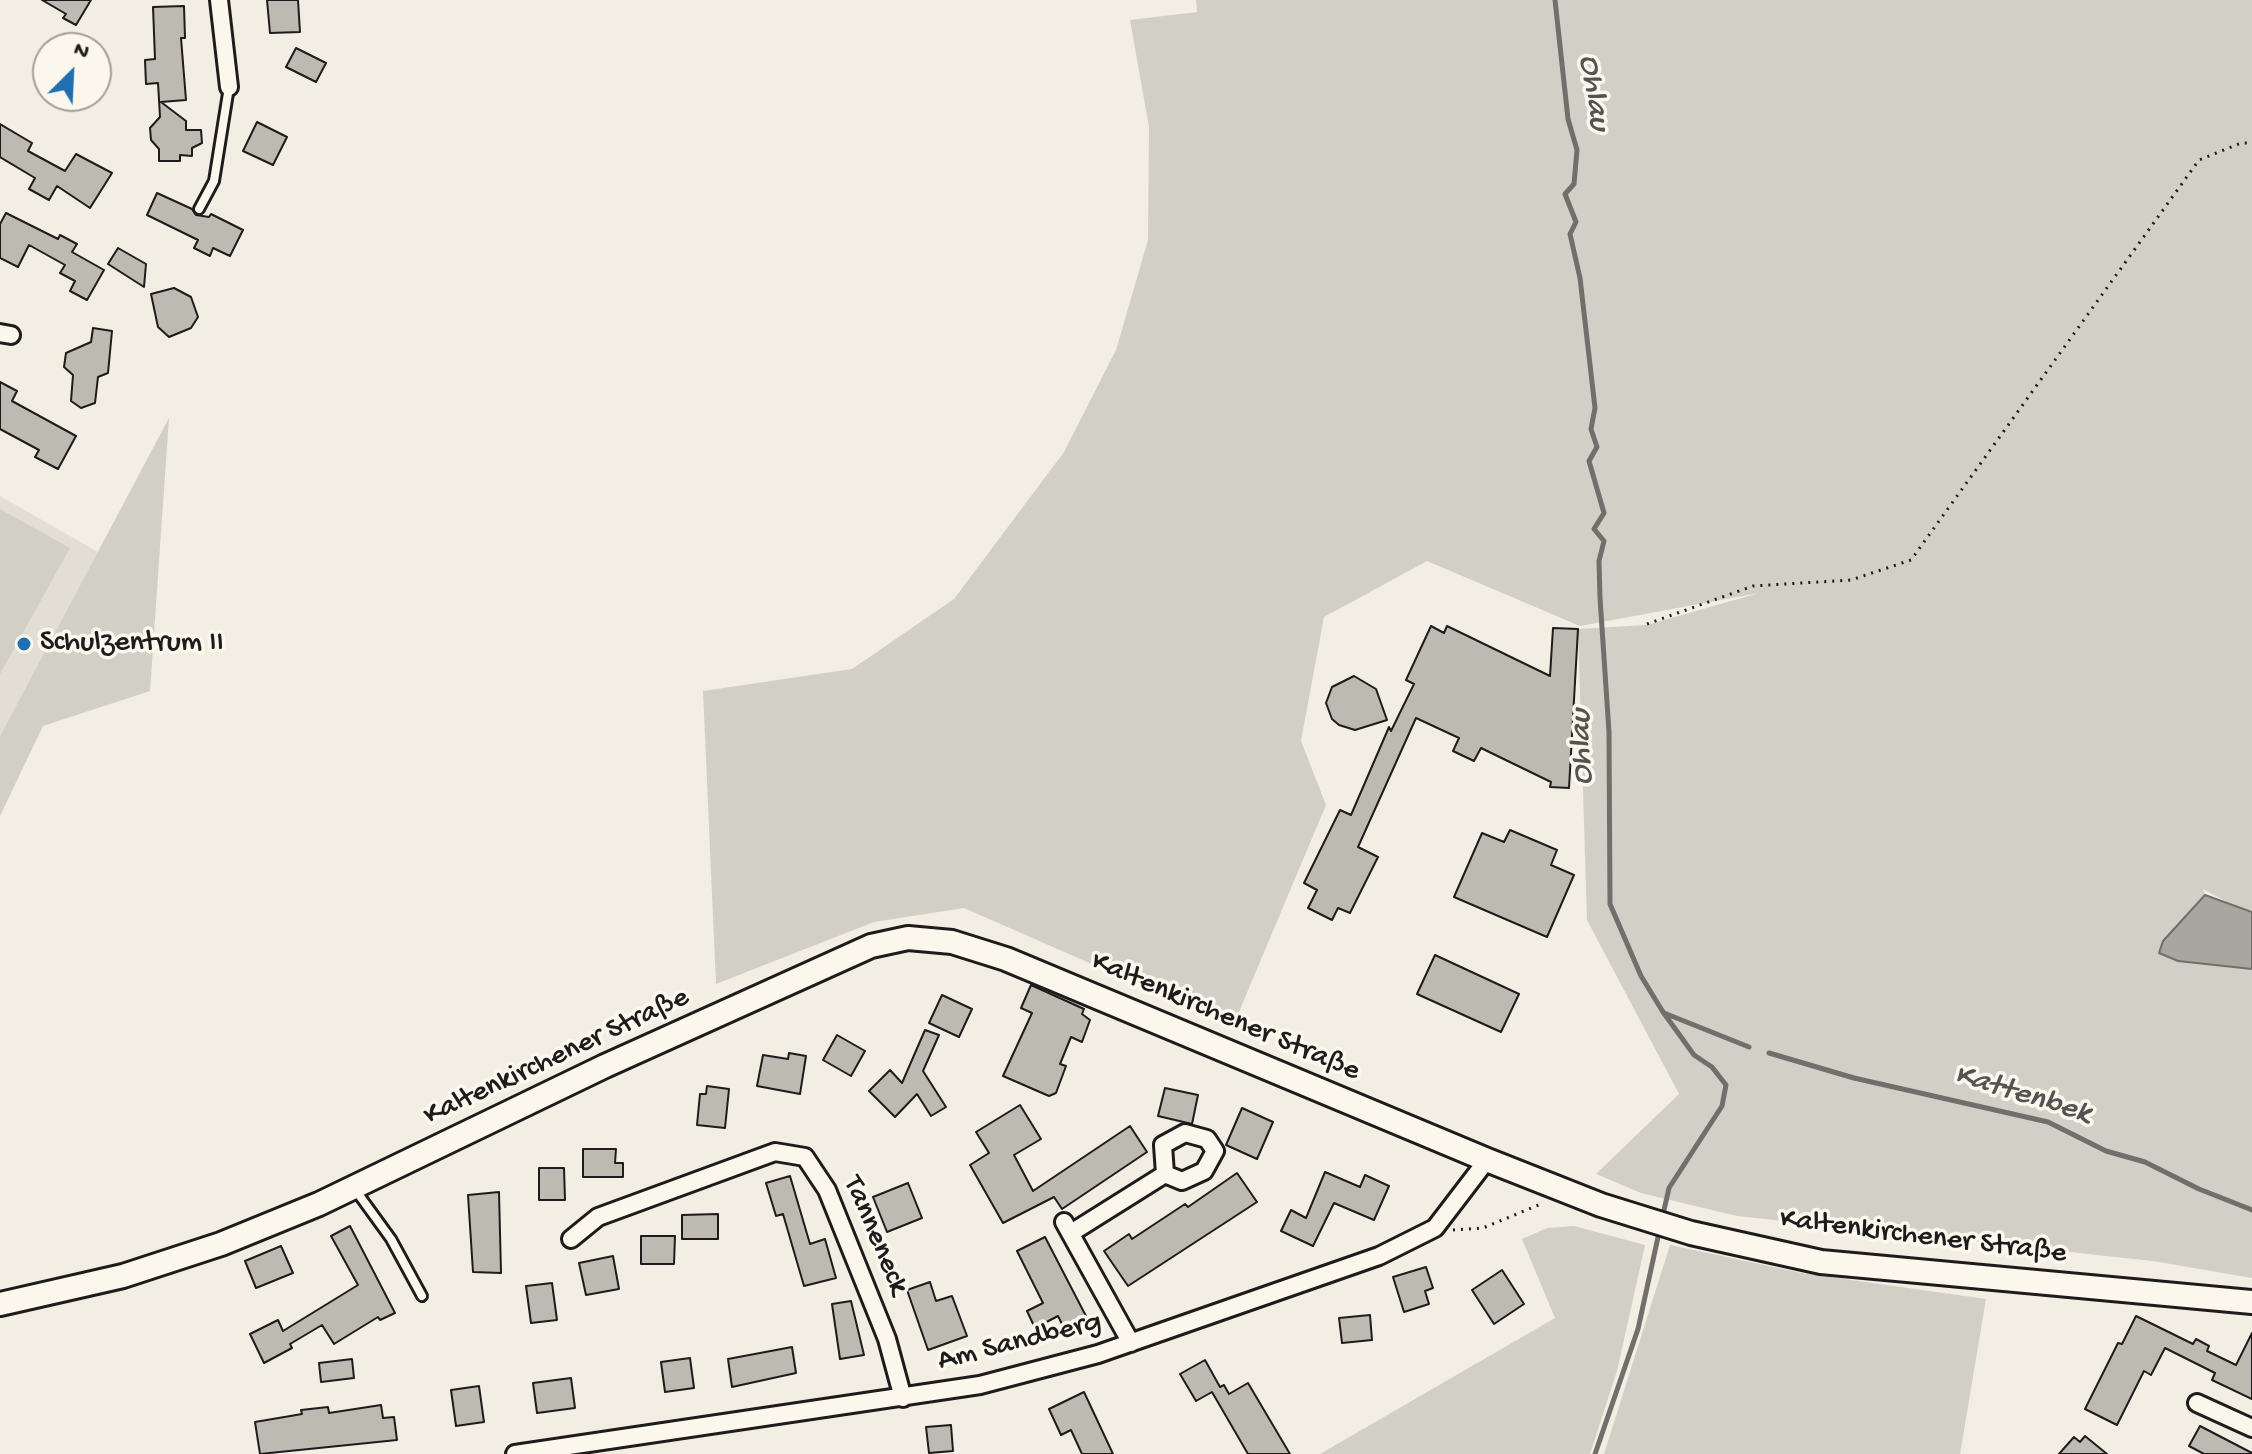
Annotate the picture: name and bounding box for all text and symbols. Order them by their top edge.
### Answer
north arrow [32,32,112,112]
text: N [69,37,93,67]
water label: Ohlau [1567,52,1617,134]
place label: Schulzentrum II [40,626,224,662]
marker: Schulzentrum II [15,635,33,653]
water label: Ohlau [1563,708,1605,786]
street label: Kaltenkirchener Straße [1085,945,1365,1091]
street label: Kaltenkirchener Straße [419,981,695,1135]
water label: Kattenbek [1949,1057,2095,1135]
street label: Tanneneck [833,1171,915,1301]
street label: Kaltenkirchener Straße [1778,1203,2068,1273]
street label: Am Sandberg [934,1305,1106,1381]

